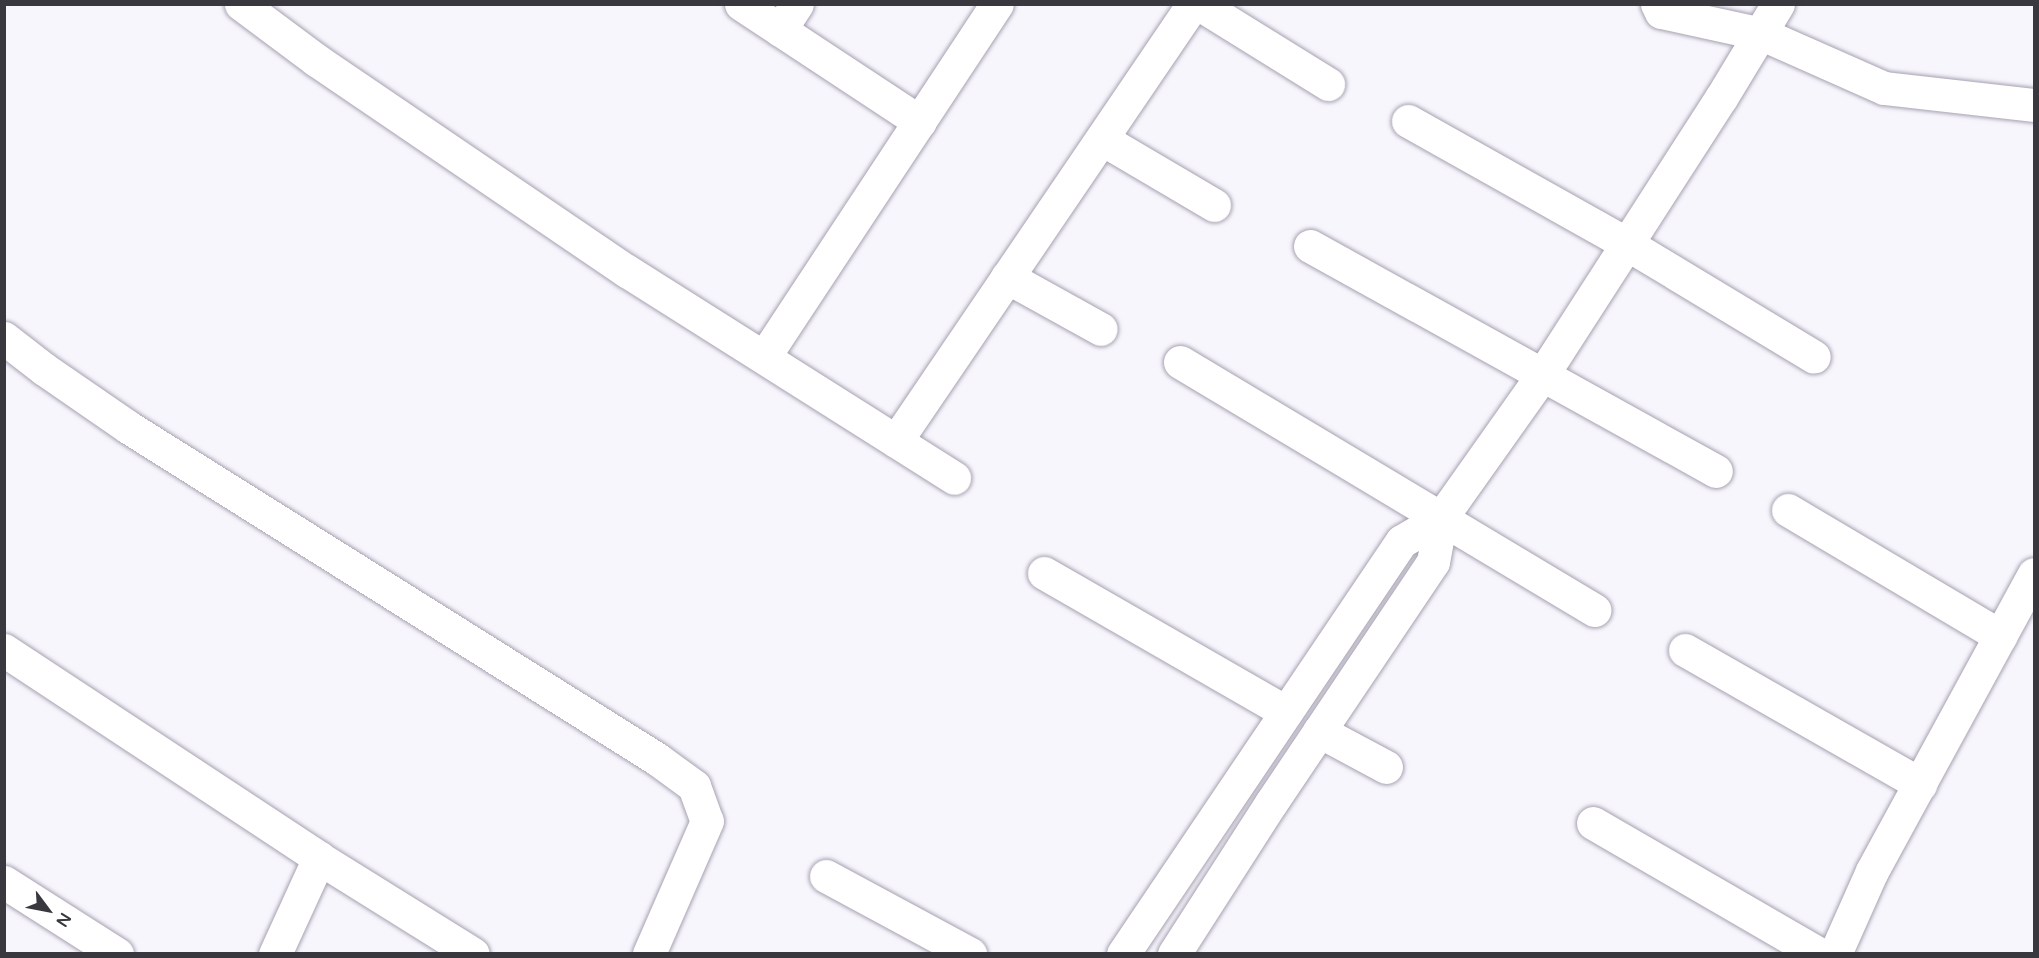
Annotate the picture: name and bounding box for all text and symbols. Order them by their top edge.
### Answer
north arrow [18,880,78,940]
text: N [51,909,75,930]

